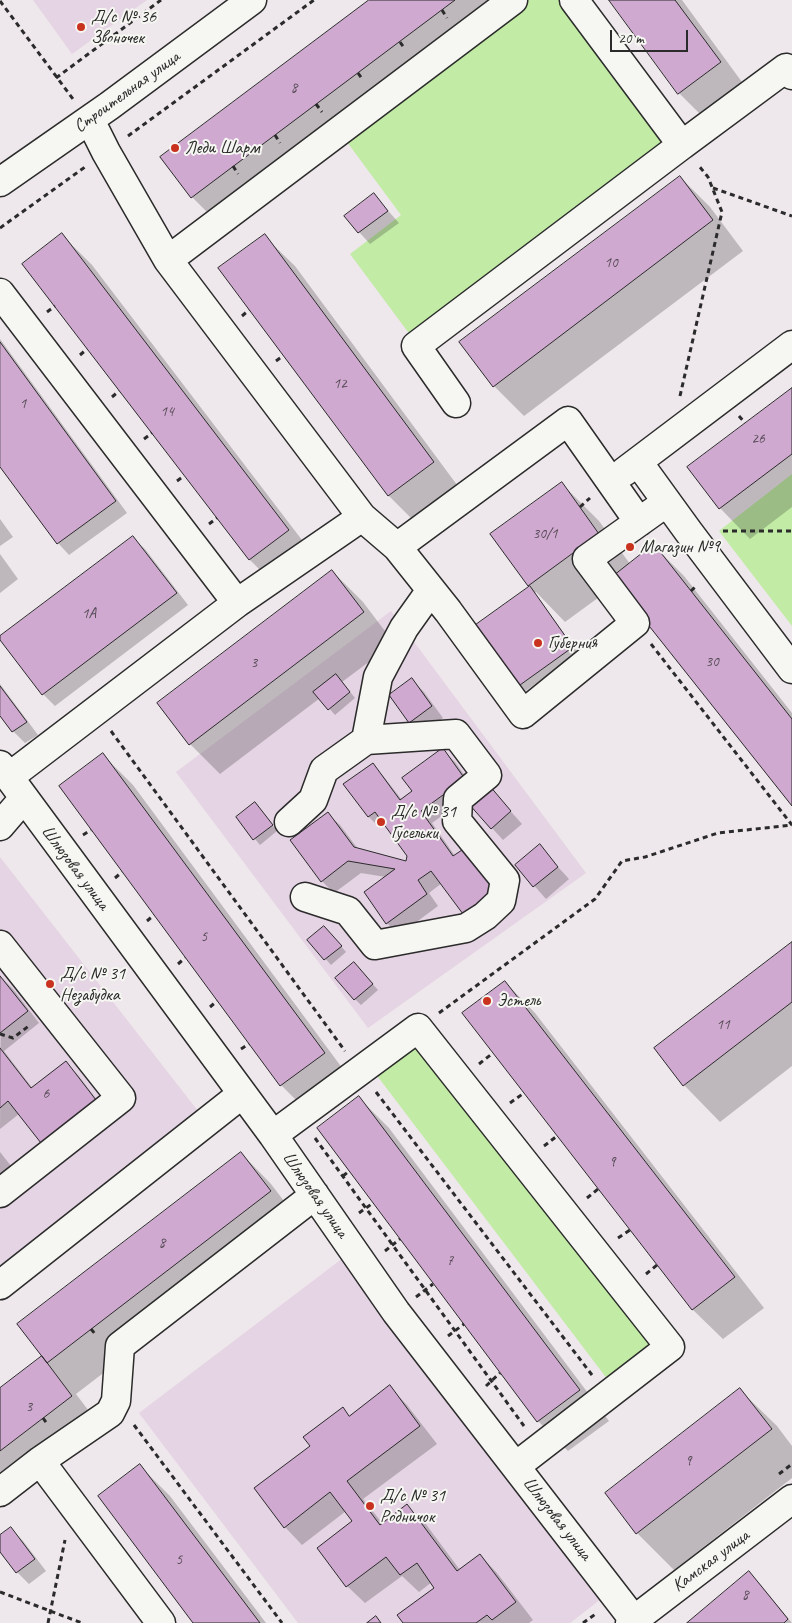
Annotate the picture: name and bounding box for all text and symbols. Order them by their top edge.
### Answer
place label: Д/с № 36 Звоночек [91,6,156,48]
scale bar [612,20,690,52]
marker: Д/с № 36 Звоночек [75,21,87,33]
text: 20 m [618,29,644,48]
street label: Строительная улица [70,46,184,138]
house number: 8 [291,79,297,97]
place label: Леди Шарм [185,137,259,159]
marker: Леди Шарм [169,142,181,154]
house number: 10 [604,254,618,272]
house number: 12 [333,375,347,393]
house number: 1 [20,395,26,413]
house number: 14 [160,403,174,421]
house number: 26 [751,430,765,448]
house number: 30/1 [532,525,558,543]
place label: Магазин №9 [640,536,720,558]
marker: Магазин №9 [624,541,636,553]
house number: 1А [82,605,96,623]
place label: Губерния [548,632,597,654]
marker: Губерния [532,637,544,649]
house number: 30 [705,653,719,671]
house number: 3 [251,654,257,672]
place label: Д/с № 31 Гусельки [391,801,456,844]
marker: Д/с № 31 Гусельки [375,816,387,828]
street label: Шлюзовая улица [36,821,114,915]
house number: 5 [201,928,207,946]
place label: Д/с № 31 Незабудка [60,963,125,1006]
marker: Д/с № 31 Незабудка [44,978,56,990]
place label: Эстель [497,990,541,1012]
marker: Эстель [481,995,493,1007]
house number: 11 [716,1016,730,1034]
house number: 6 [43,1085,49,1103]
street label: Шлюзовая улица [277,1148,353,1242]
house number: 9 [609,1153,615,1171]
house number: 8 [159,1234,165,1252]
house number: 7 [447,1252,453,1270]
house number: 3 [26,1398,32,1416]
house number: 9 [685,1452,691,1470]
street label: Шлюзовая улица [518,1473,596,1565]
place label: Д/с № 31 Родничок [380,1485,445,1528]
marker: Д/с № 31 Родничок [364,1500,376,1512]
street label: Камская улица [668,1525,754,1597]
house number: 5 [176,1551,182,1569]
house number: 8 [742,1586,748,1604]

